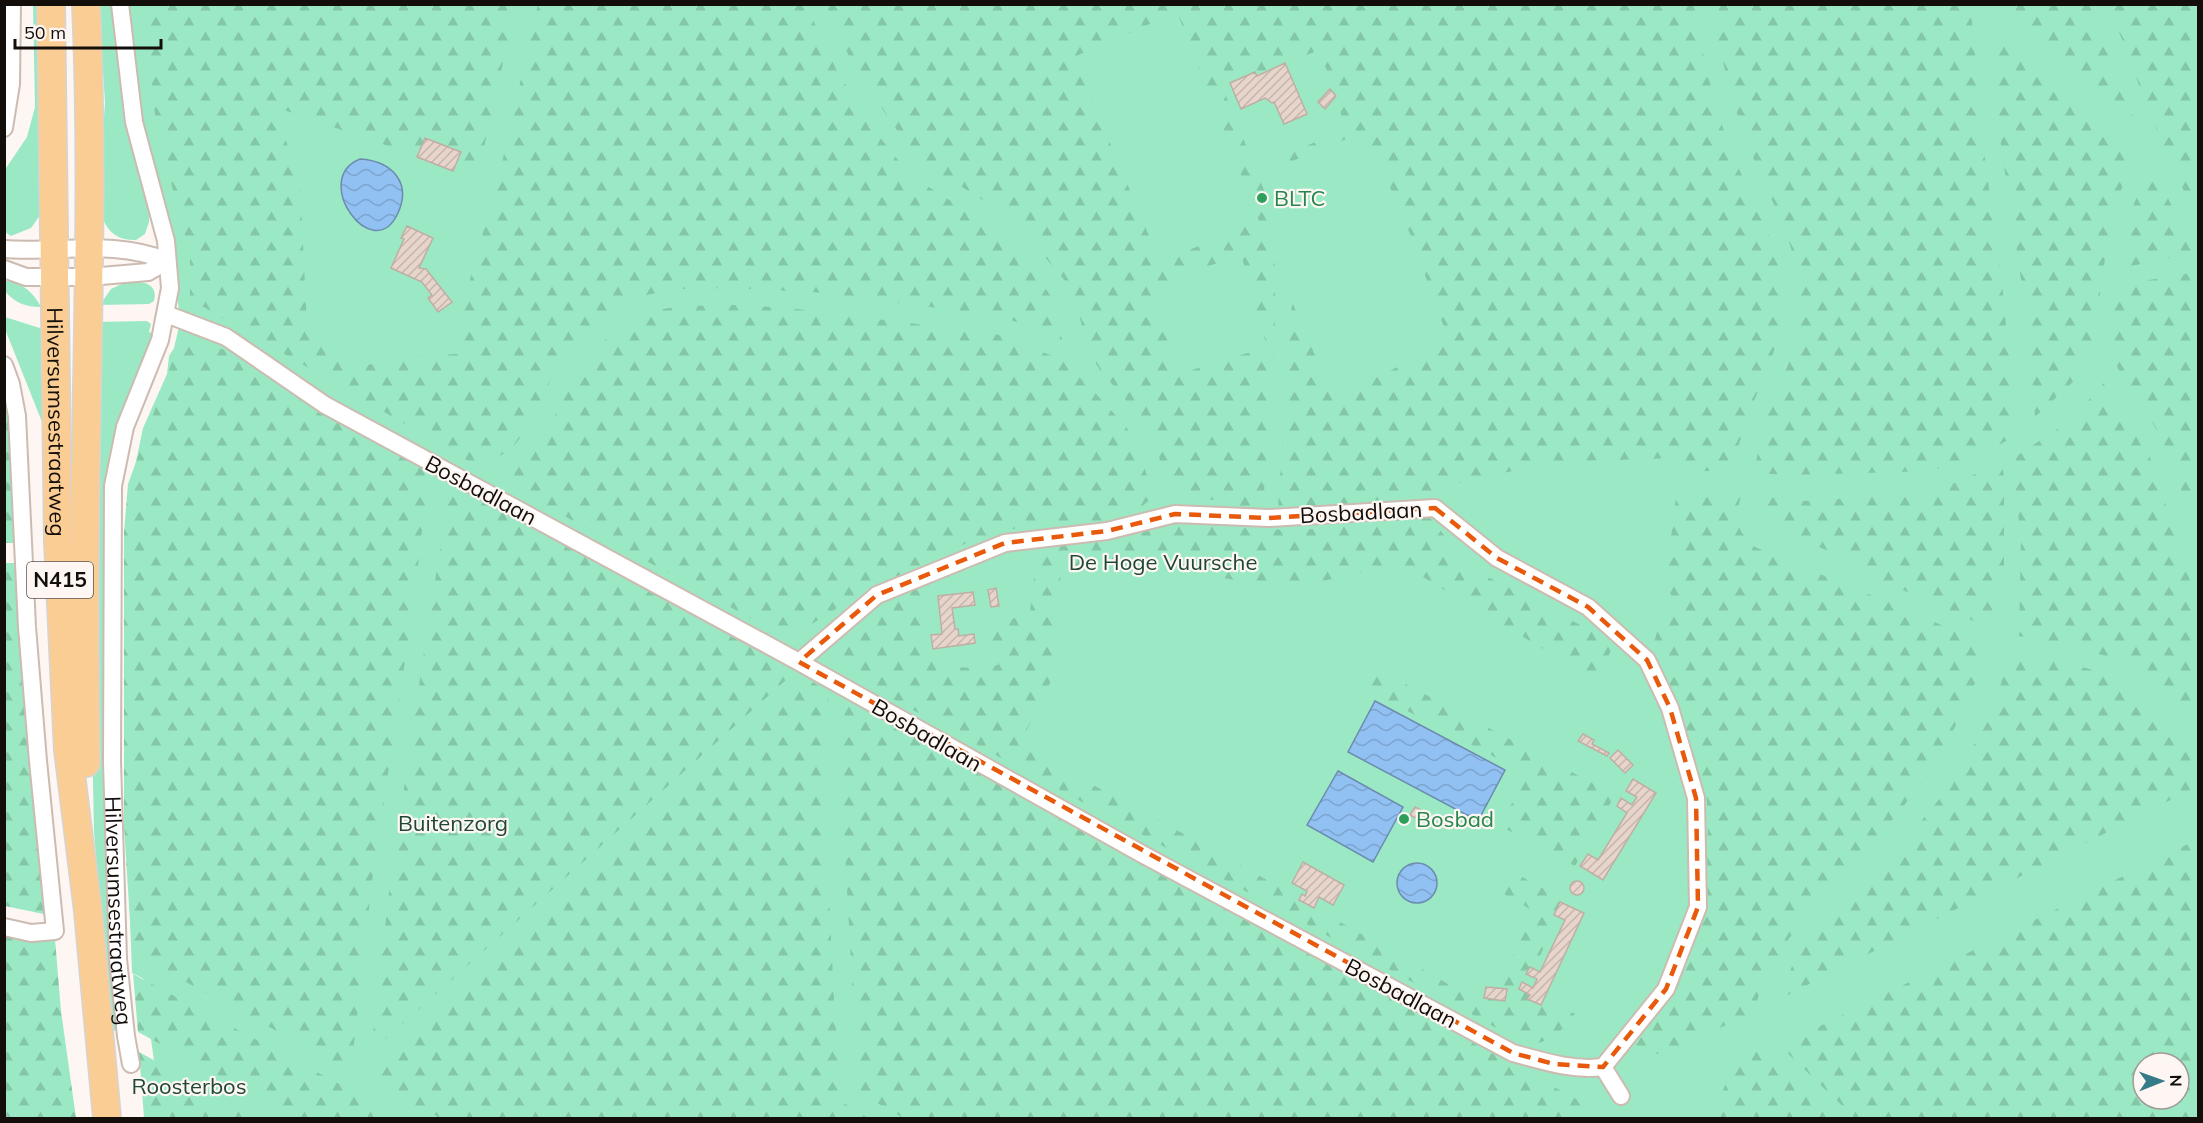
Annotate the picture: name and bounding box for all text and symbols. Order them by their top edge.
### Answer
scale bar [15,12,160,50]
text: 50 m [24,21,66,44]
place label: BLTC [1274,184,1326,212]
marker: BLTC [1255,191,1269,205]
street label: Hilversumsestraatweg [41,307,72,537]
street label: Bosbadlaan [420,449,542,531]
street label: Bosbadlaan [1299,495,1423,529]
park label: De Hoge Vuursche [1069,548,1257,576]
road number: N415 [27,562,93,598]
street label: Bosbadlaan [867,692,987,778]
street label: Hilversumsestraatweg [99,796,139,1027]
place label: Bosbad [1416,805,1494,833]
park label: Buitenzorg [398,809,508,837]
marker: Bosbad [1397,812,1411,826]
street label: Bosbadlaan [1340,952,1462,1034]
north arrow [2131,1051,2191,1111]
park label: Roosterbos [131,1072,247,1100]
text: N [2166,1075,2186,1087]

